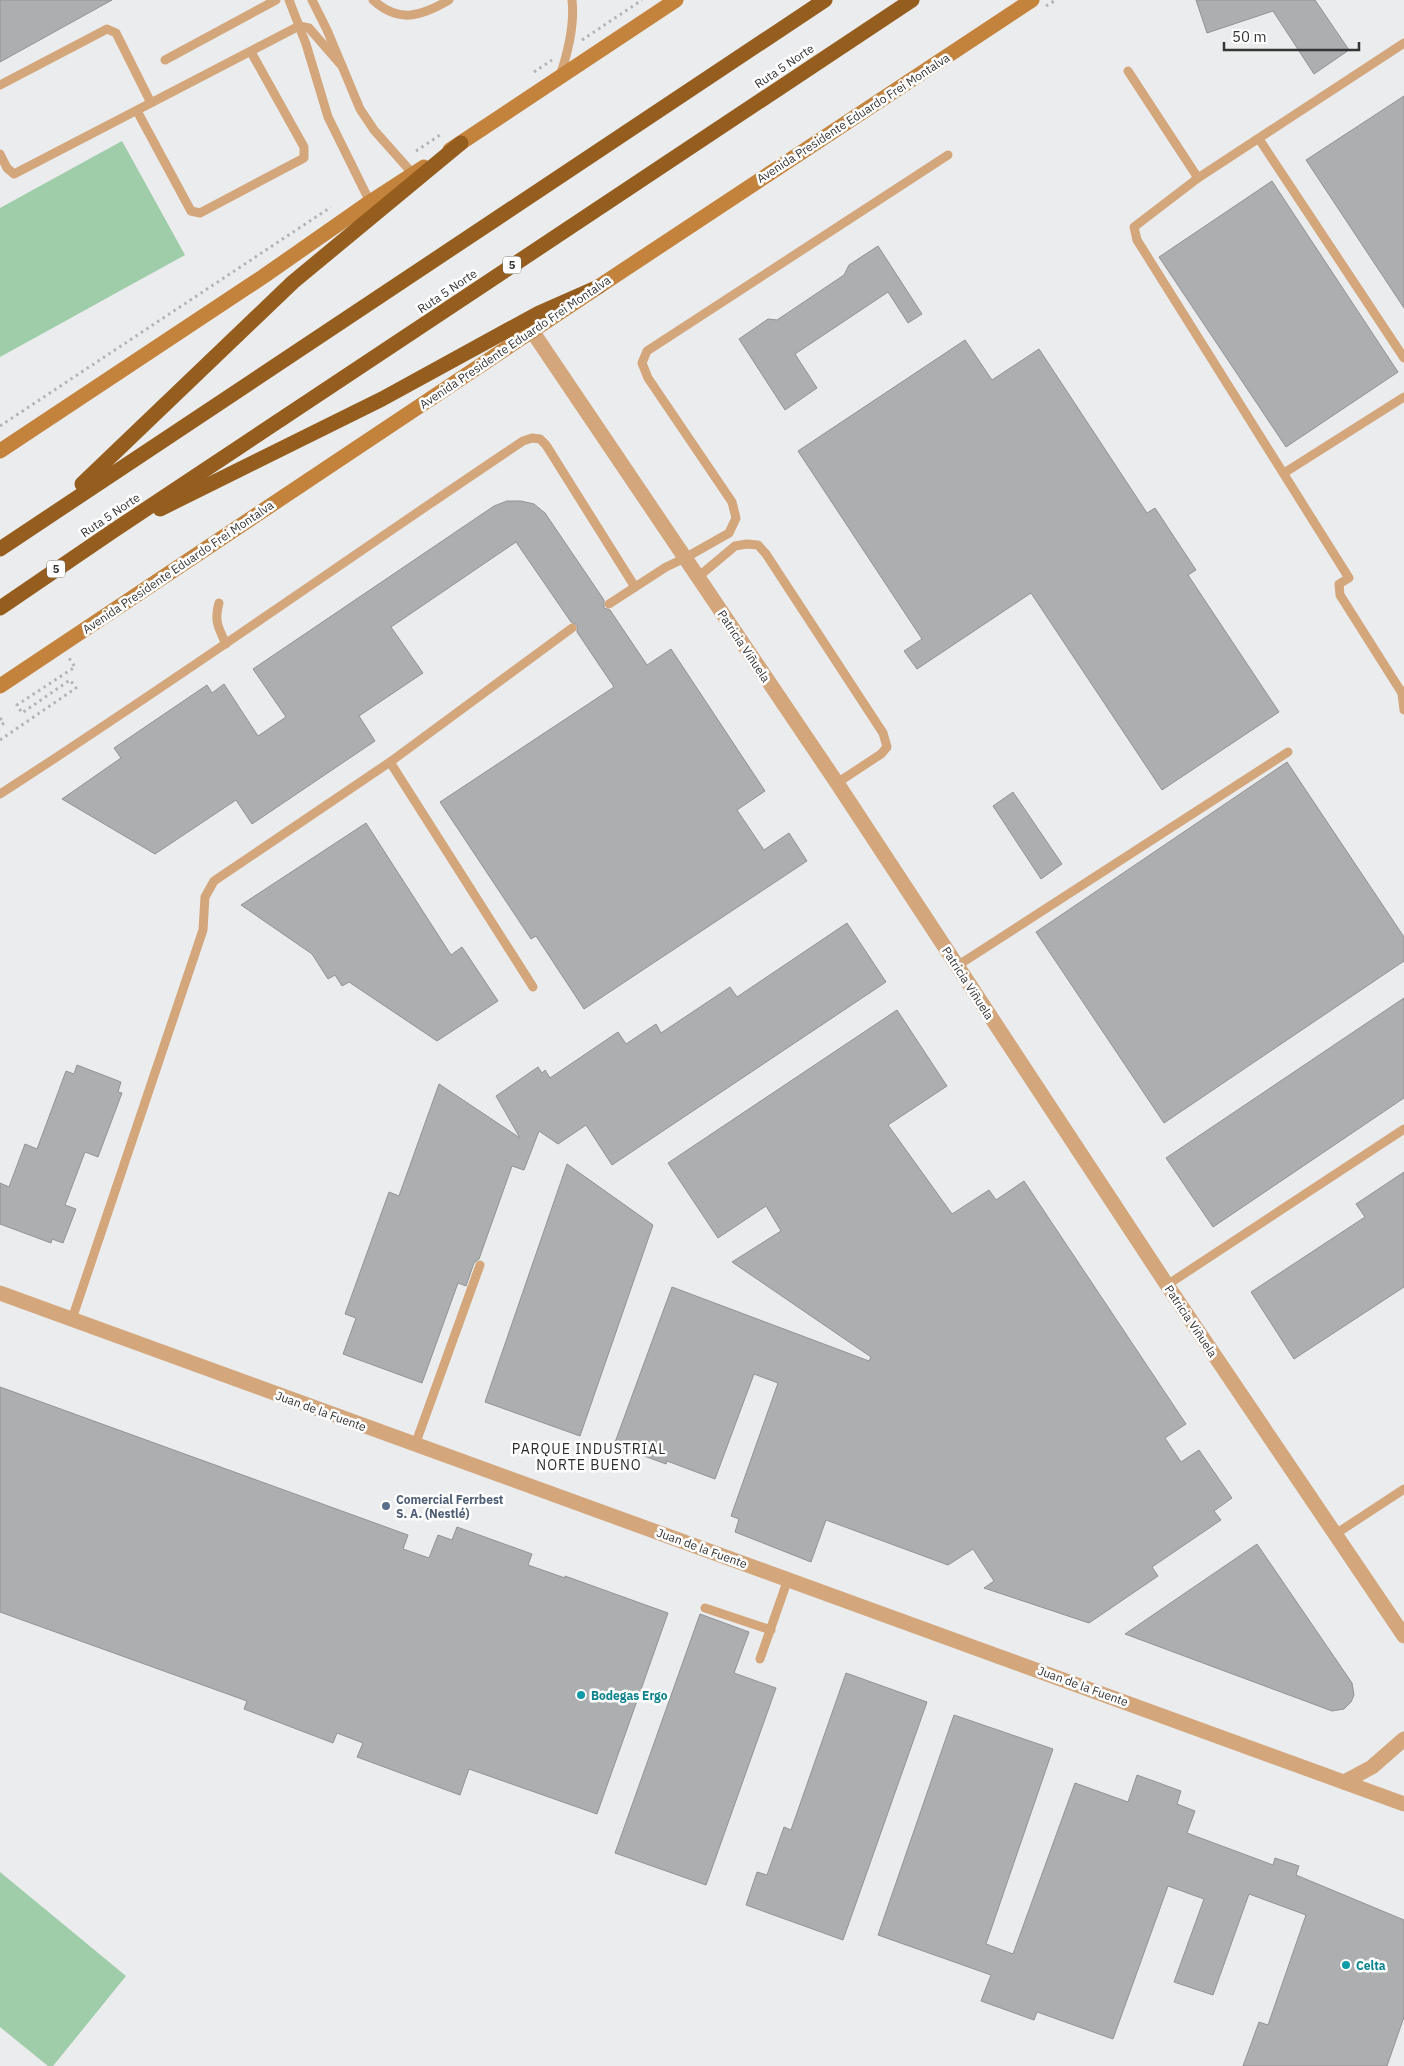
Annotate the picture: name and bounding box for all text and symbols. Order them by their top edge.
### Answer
scale bar [1224,20,1359,52]
text: 50 m [1232,27,1267,46]
street label: Ruta 5 Norte [751,40,817,91]
street label: Avenida Presidente Eduardo Frei Montalva [754,50,953,186]
road number: 5 [503,256,521,274]
street label: Ruta 5 Norte [414,265,480,316]
street label: Avenida Presidente Eduardo Frei Montalva [417,272,614,412]
street label: Ruta 5 Norte [77,489,143,540]
street label: Avenida Presidente Eduardo Frei Montalva [80,497,277,637]
road number: 5 [47,560,65,578]
street label: Patricia Viñuela [714,607,774,685]
street label: Patricia Viñuela [939,944,997,1023]
street label: Patricia Viñuela [1161,1282,1221,1360]
street label: Juan de la Fuente [274,1388,369,1434]
district label: PARQUE INDUSTRIAL NORTE BUENO [512,1440,666,1474]
place label: Comercial Ferrbest S. A. (Nestlé) [396,1492,504,1521]
marker: Comercial Ferrbest S. A. (Nestlé) [380,1500,392,1512]
street label: Juan de la Fuente [655,1525,750,1571]
street label: Juan de la Fuente [1036,1663,1131,1709]
place label: Bodegas Ergo [591,1688,668,1703]
marker: Bodegas Ergo [575,1689,587,1701]
place label: Celta [1356,1958,1386,1973]
marker: Celta [1340,1959,1352,1971]

